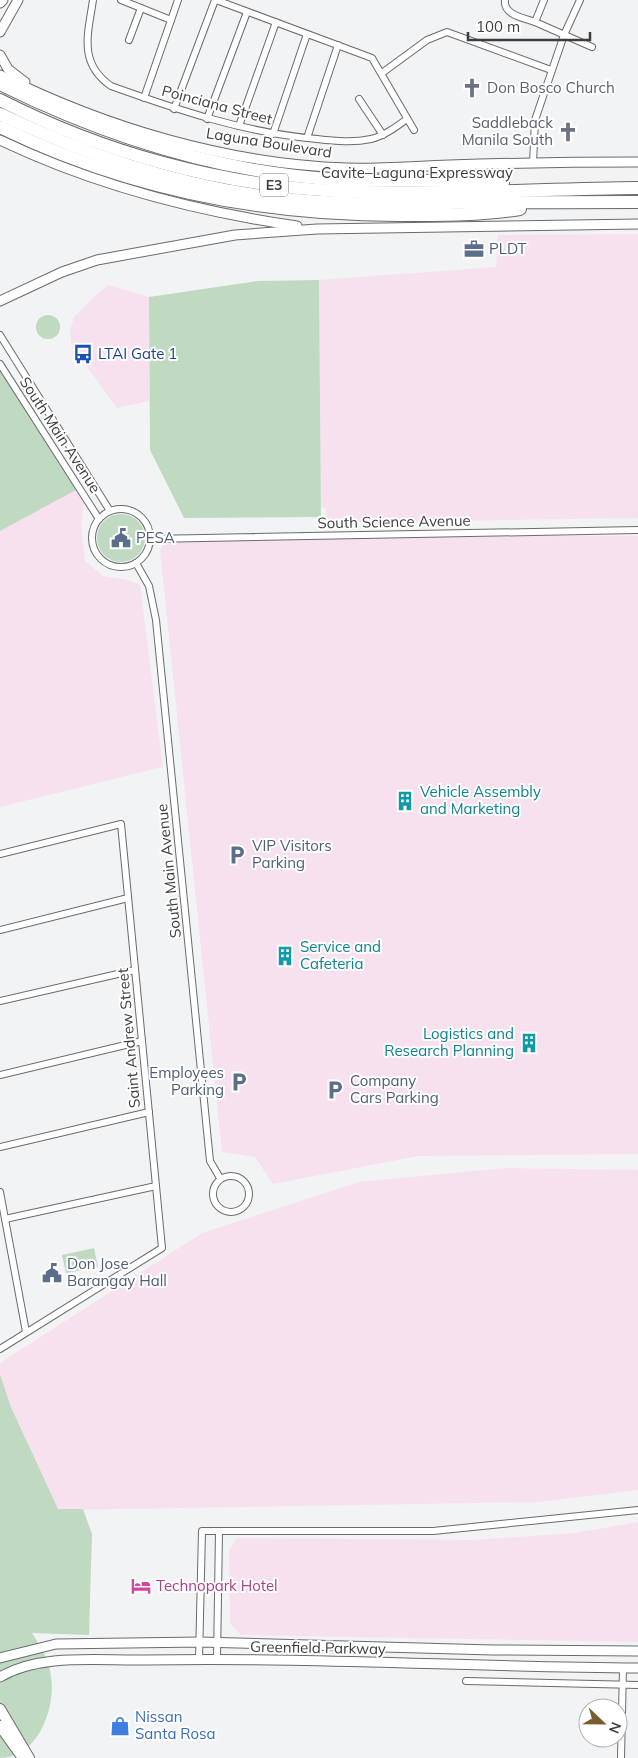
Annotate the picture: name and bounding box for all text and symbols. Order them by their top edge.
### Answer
scale bar [468,10,590,42]
text: 100 m [476,17,520,36]
church icon: Don Bosco Church [461,77,483,99]
place label: Don Bosco Church [487,78,615,97]
street label: Poinciana Street [160,81,274,128]
place label: Saddleback Manila South [462,113,553,149]
church icon: Saddleback Manila South [557,121,579,143]
street label: Laguna Boulevard [205,123,333,162]
street label: Cavite–Laguna Expressway [321,163,513,182]
road number: E3 [260,174,288,196]
office icon: PLDT [463,238,485,260]
place label: PLDT [489,239,527,258]
bus stop icon: LTAI Gate 1 [72,343,94,365]
place label: LTAI Gate 1 [98,344,177,363]
street label: South Main Avenue [16,373,105,496]
street label: South Science Avenue [317,511,471,532]
public building icon: PESA [110,527,132,549]
place label: PESA [136,528,175,547]
place label: Vehicle Assembly and Marketing [420,782,541,818]
building icon: Vehicle Assembly and Marketing [394,790,416,812]
street label: South Main Avenue [152,803,185,939]
place label: VIP Visitors Parking [252,836,332,872]
parking icon: VIP Visitors Parking [226,844,248,866]
place label: Service and Cafeteria [300,937,381,973]
building icon: Service and Cafeteria [274,945,296,967]
street label: Saint Andrew Street [113,967,144,1109]
place label: Logistics and Research Planning [384,1024,514,1060]
building icon: Logistics and Research Planning [518,1032,540,1054]
place label: Employees Parking [149,1063,224,1099]
parking icon: Employees Parking [228,1071,250,1093]
place label: Company Cars Parking [350,1071,439,1107]
parking icon: Company Cars Parking [324,1079,346,1101]
place label: Don Jose Barangay Hall [67,1254,167,1290]
public building icon: Don Jose Barangay Hall [41,1262,63,1284]
hotel icon: Technopark Hotel [130,1575,152,1597]
place label: Technopark Hotel [156,1576,278,1595]
street label: Greenfield Parkway [250,1637,386,1658]
north arrow [578,1698,628,1748]
place label: Nissan Santa Rosa [135,1707,216,1743]
shop icon: Nissan Santa Rosa [109,1715,131,1737]
text: N [605,1720,625,1736]

